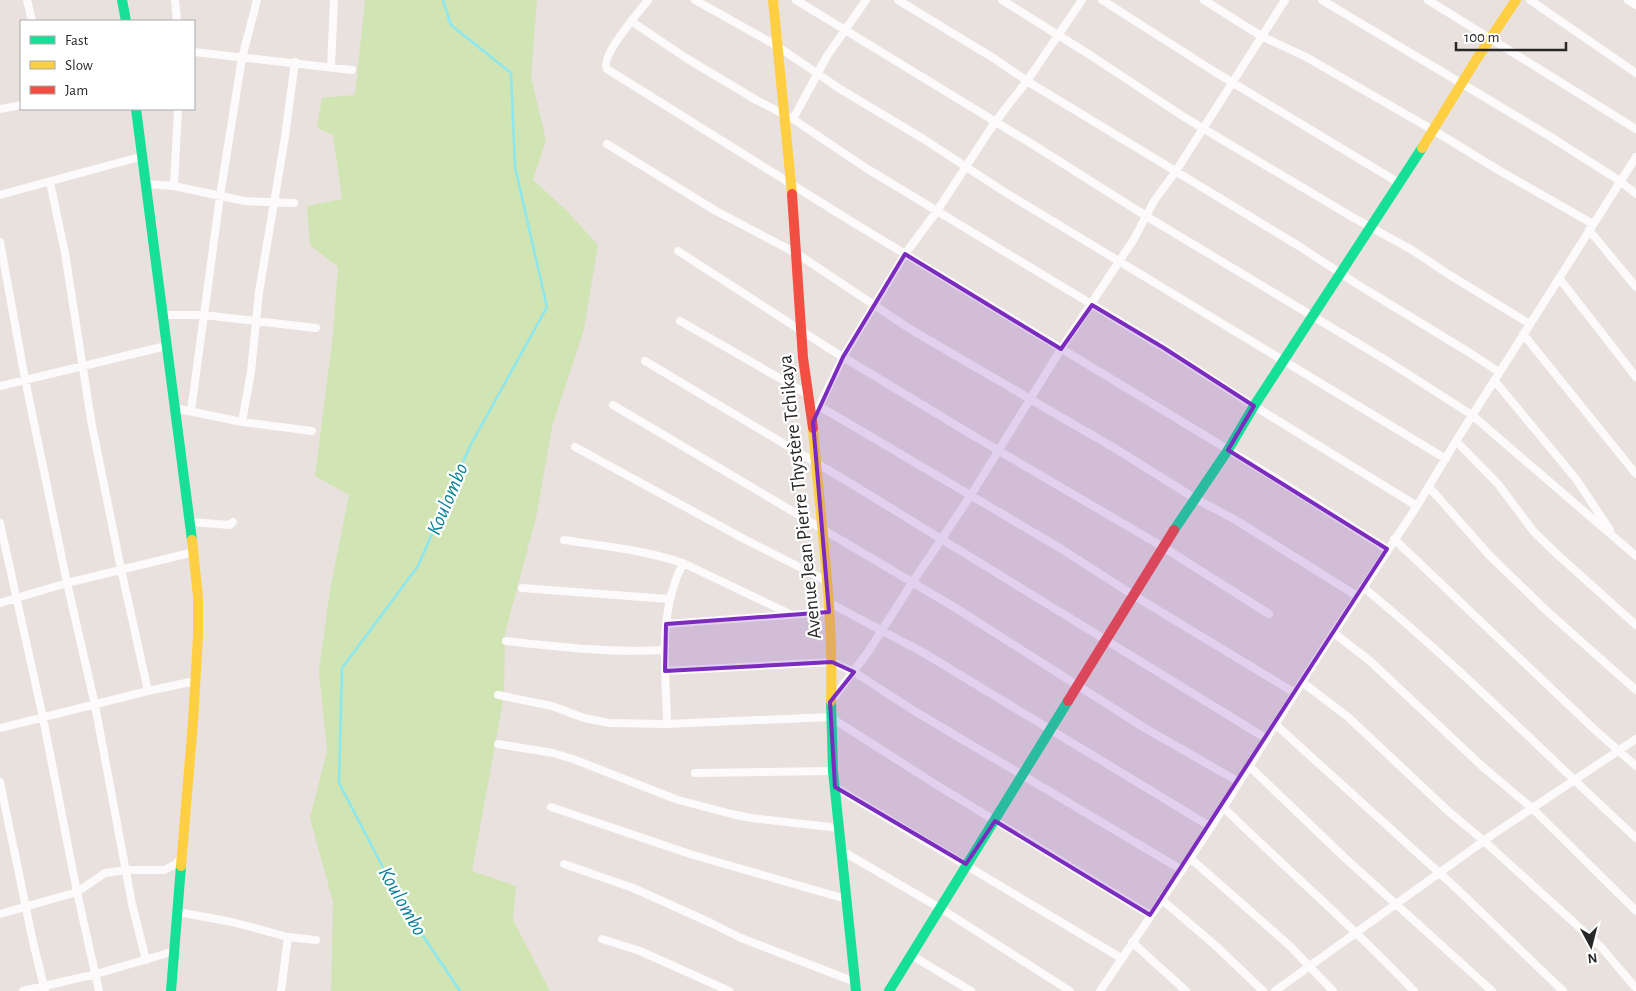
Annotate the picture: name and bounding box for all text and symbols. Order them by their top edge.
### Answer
legend [20,20,195,110]
scale bar [1456,20,1566,52]
text: 100 m [1464,30,1499,45]
text: Fast [65,33,89,48]
text: Slow [65,58,93,73]
text: Jam [65,83,88,98]
street label: Avenue Jean Pierre Thystère Tchikaya [775,354,825,640]
water label: Koulombo [423,460,472,538]
water label: Koulombo [375,863,431,939]
north arrow [1566,921,1616,971]
text: N [1587,950,1598,965]

